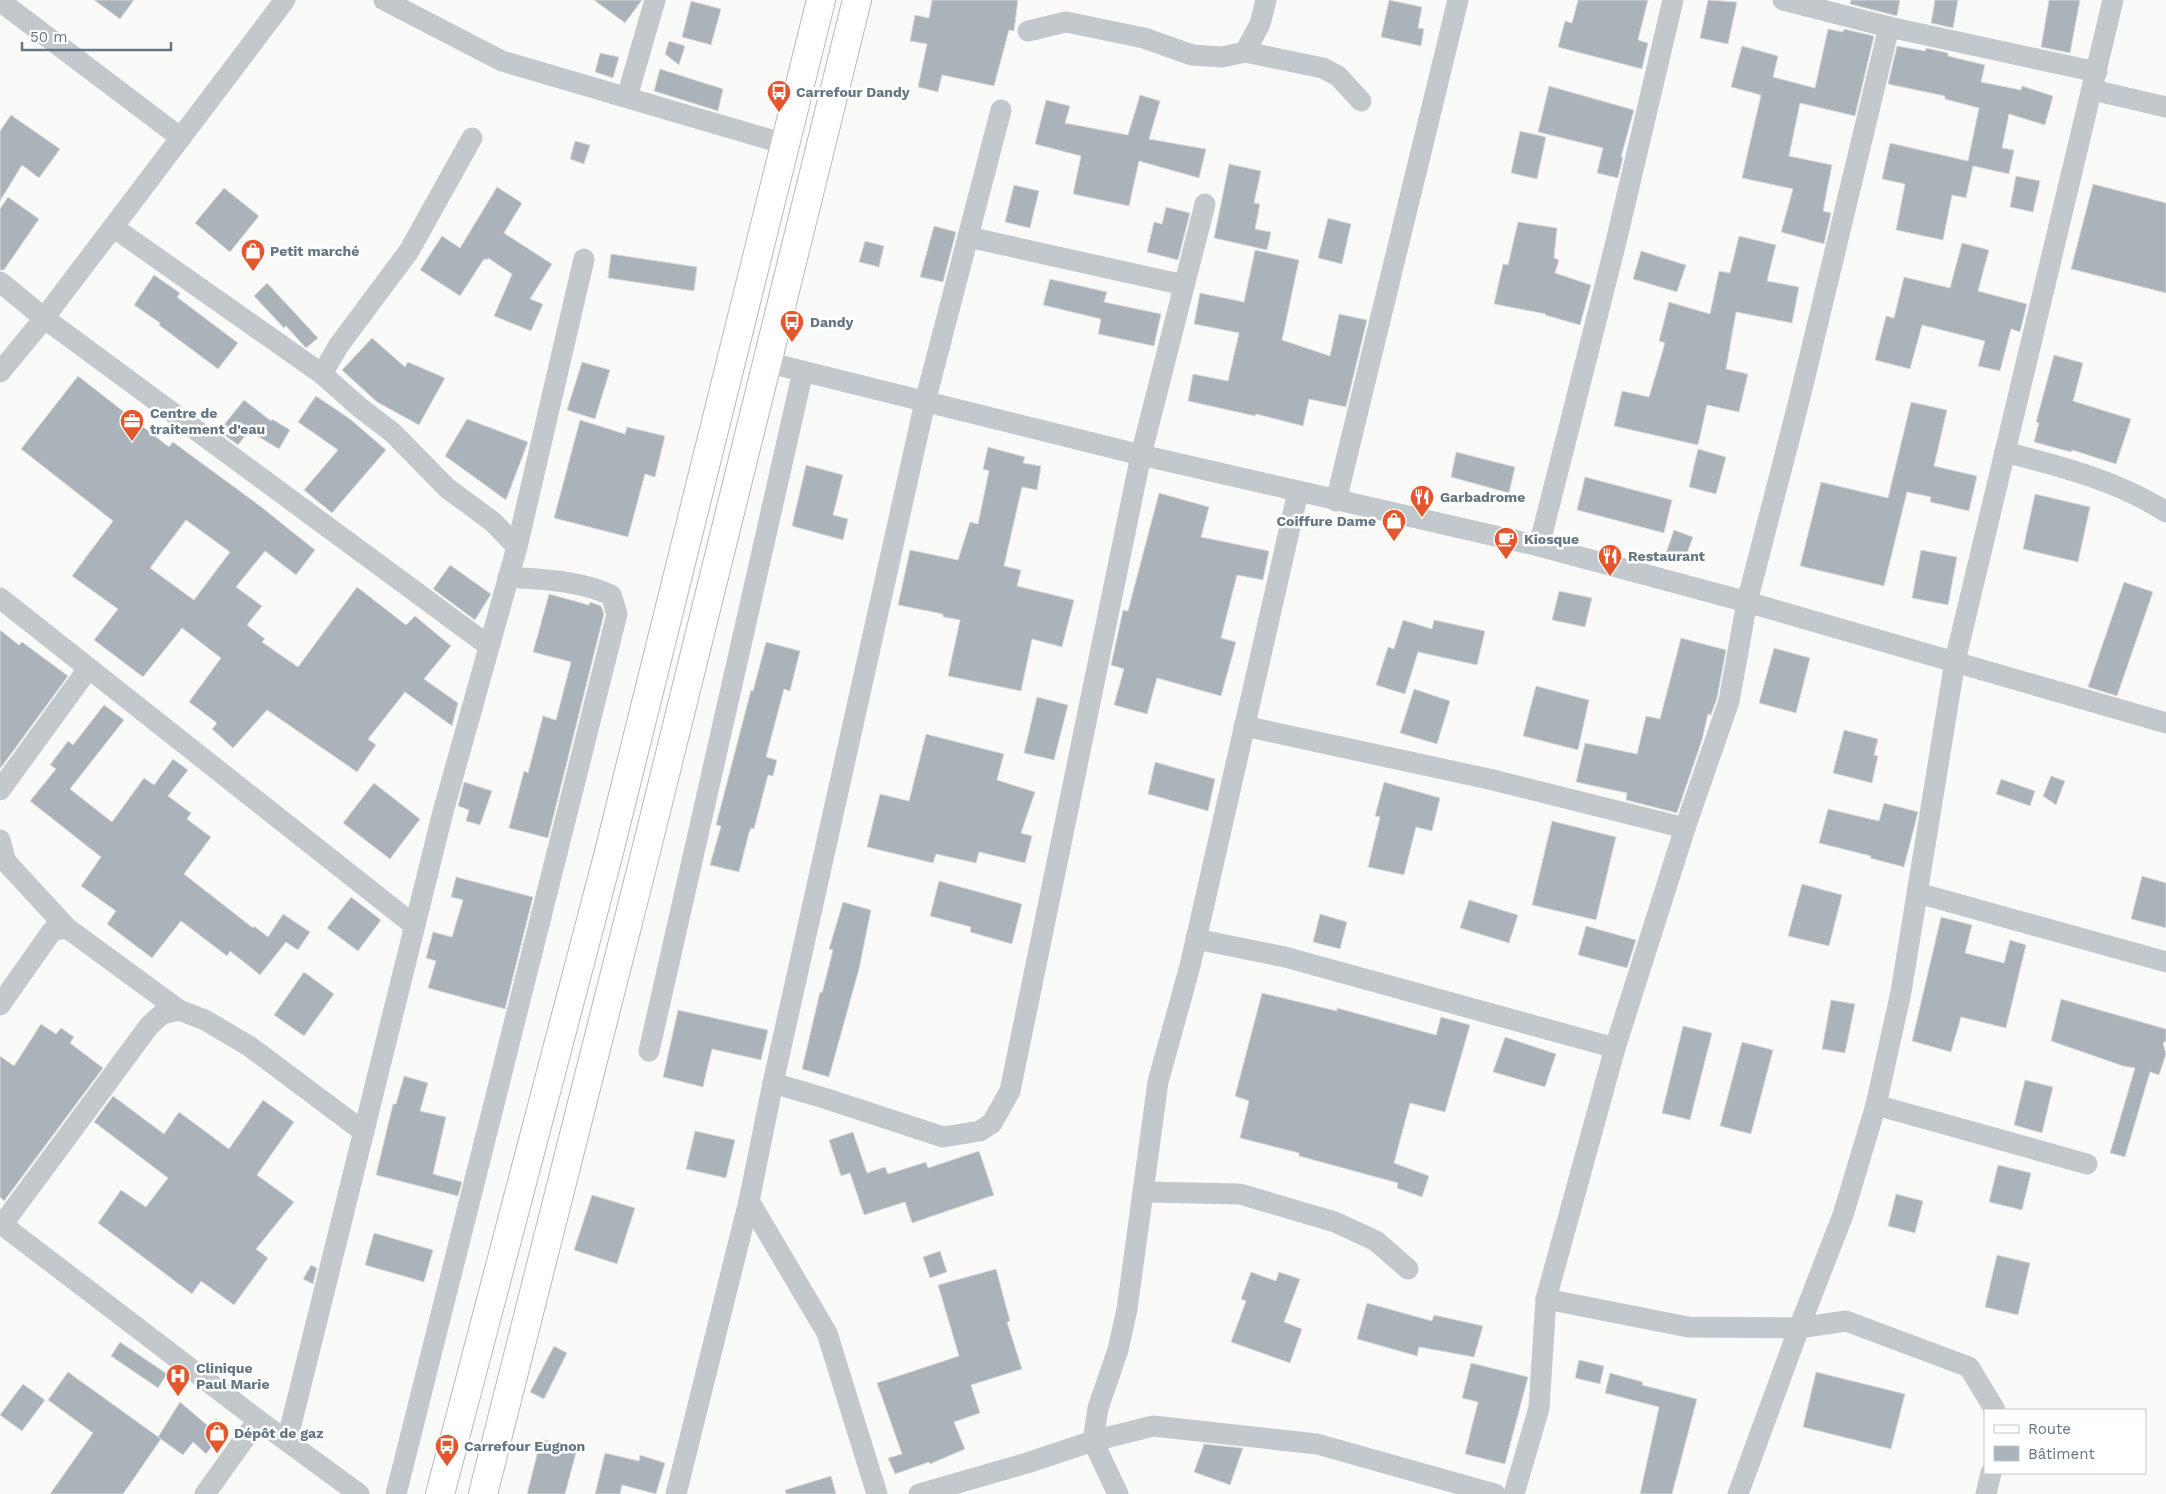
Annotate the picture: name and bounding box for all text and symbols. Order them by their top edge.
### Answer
scale bar [22,20,171,52]
text: 50 m [30,28,67,46]
bus stop icon: Carrefour Dandy [766,79,792,113]
place label: Carrefour Dandy [796,84,910,100]
shop icon: Petit marché [240,238,266,272]
place label: Petit marché [270,243,359,259]
bus stop icon: Dandy [779,309,805,343]
place label: Dandy [810,314,854,330]
place label: Centre de traitement d'eau [150,405,265,437]
office icon: Centre de traitement d'eau [119,408,145,442]
restaurant icon: Garbadrome [1409,484,1435,518]
place label: Garbadrome [1440,489,1525,505]
shop icon: Coiffure Dame [1381,508,1407,542]
place label: Coiffure Dame [1277,513,1376,529]
cafe icon: Kiosque [1493,526,1519,560]
place label: Kiosque [1524,531,1579,547]
restaurant icon: Restaurant [1597,543,1623,577]
place label: Restaurant [1628,548,1705,564]
place label: Clinique Paul Marie [196,1360,270,1392]
hospital icon: Clinique Paul Marie [165,1363,191,1397]
legend [1984,1409,2146,1474]
shop icon: Dépôt de gaz [204,1420,230,1454]
text: Route [2028,1420,2071,1438]
place label: Dépôt de gaz [234,1425,323,1441]
bus stop icon: Carrefour Eugnon [434,1433,460,1467]
place label: Carrefour Eugnon [464,1438,585,1454]
text: Bâtiment [2028,1445,2095,1463]

